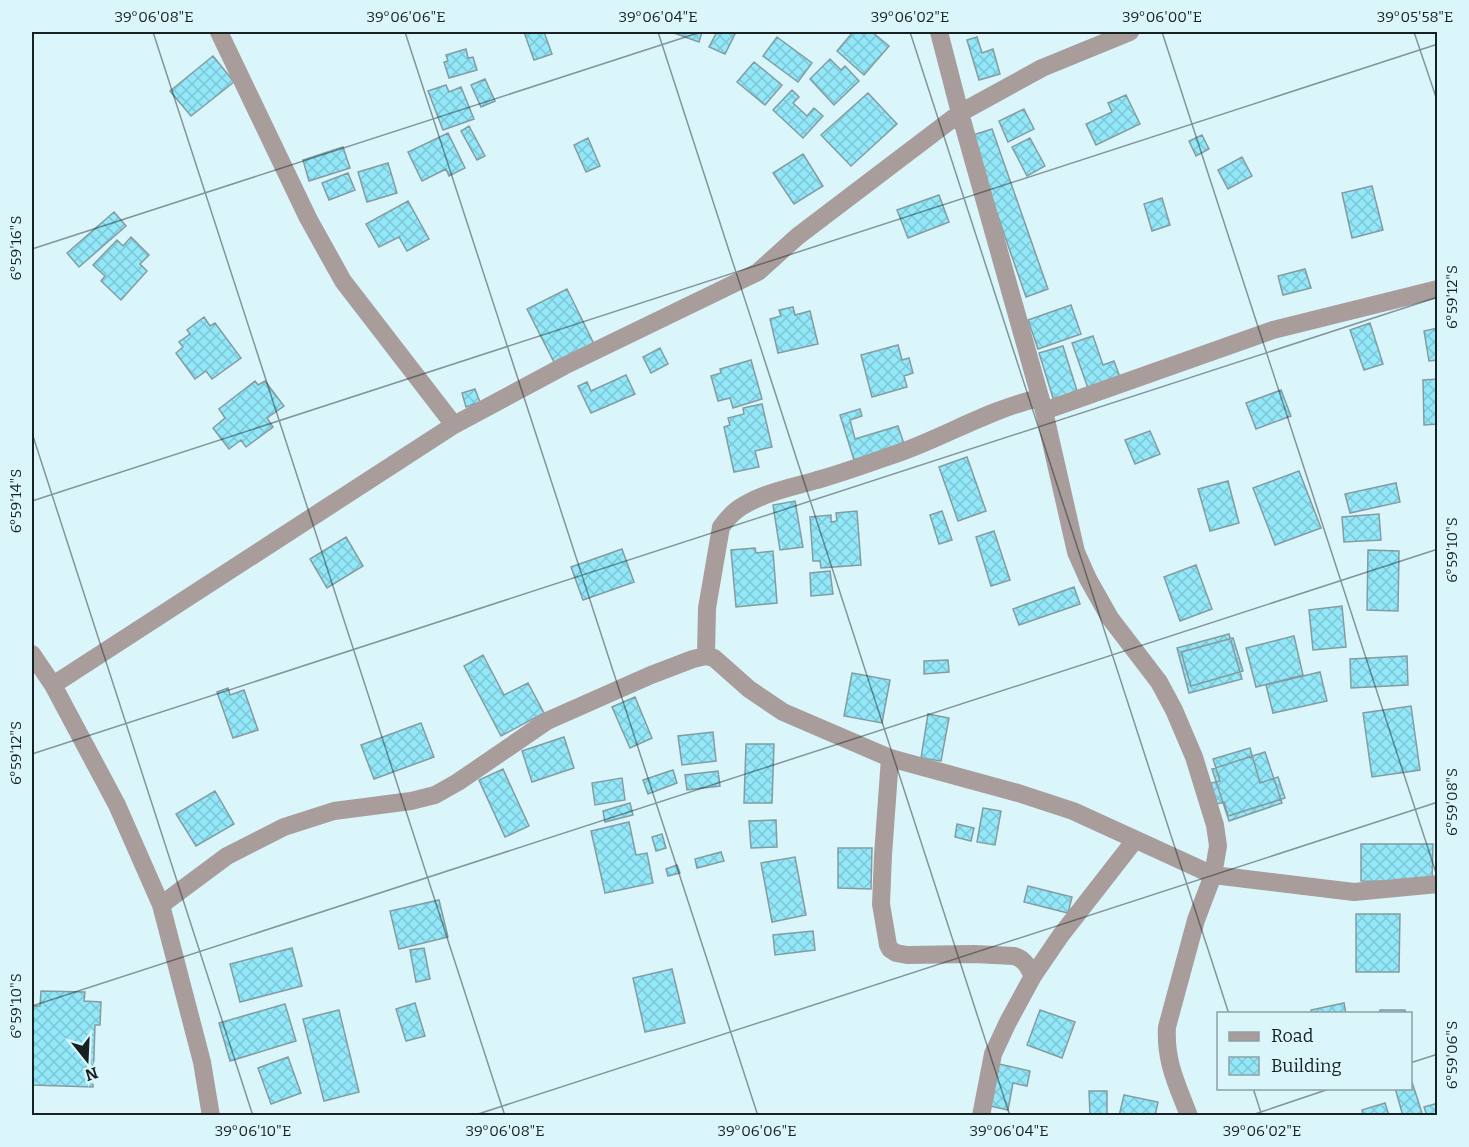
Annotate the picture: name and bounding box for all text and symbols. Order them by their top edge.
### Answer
text: 39°06'08"E [114,8,194,26]
text: 39°06'06"E [366,8,446,26]
text: 39°06'04"E [618,8,698,26]
text: 39°06'02"E [871,8,949,26]
text: 39°06'00"E [1122,8,1202,26]
text: 39°05'58"E [1377,8,1453,26]
text: 6°59'16"S [7,216,25,280]
text: 6°59'12"S [1443,265,1461,329]
text: 6°59'14"S [7,469,25,533]
text: 6°59'10"S [1443,517,1461,583]
text: 6°59'12"S [7,721,25,785]
text: 6°59'08"S [1443,768,1461,836]
text: 6°59'10"S [7,973,25,1039]
legend [1217,1012,1412,1090]
text: 6°59'06"S [1443,1021,1461,1089]
text: Road [1271,1025,1314,1047]
north arrow [57,1030,117,1090]
text: Building [1271,1055,1342,1077]
text: N [83,1063,100,1085]
text: 39°06'10"E [215,1122,291,1140]
text: 39°06'08"E [465,1122,545,1140]
text: 39°06'06"E [717,1122,797,1140]
text: 39°06'04"E [969,1122,1049,1140]
text: 39°06'02"E [1223,1122,1301,1140]

